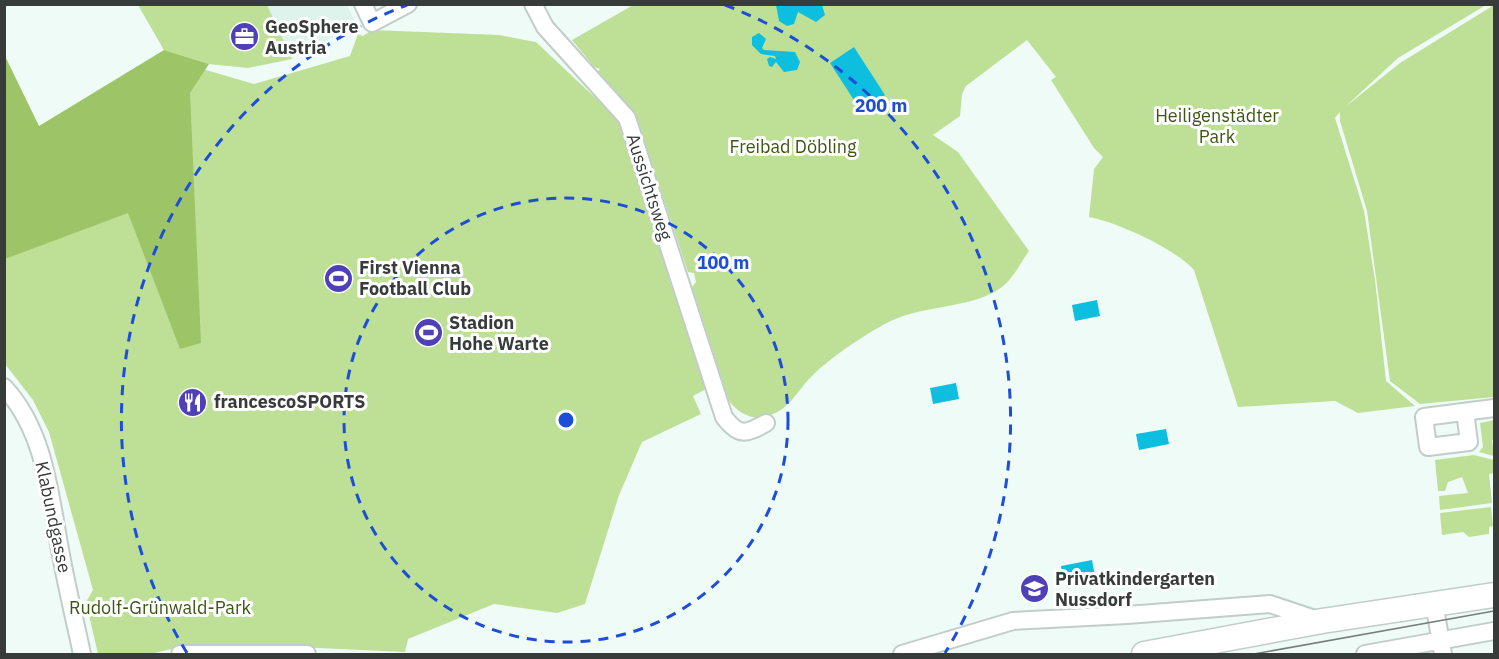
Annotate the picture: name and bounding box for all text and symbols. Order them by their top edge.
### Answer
place label: GeoSphere Austria [265,15,359,59]
office icon: GeoSphere Austria [228,21,260,53]
text: 200 m [855,94,907,117]
park label: Heiligenstädter Park [1155,104,1279,148]
street label: Aussichtsweg [621,131,678,244]
park label: Freibad Döbling [729,135,857,158]
text: 100 m [697,251,749,274]
place label: First Vienna Football Club [359,256,471,300]
sports icon: First Vienna Football Club [322,262,354,294]
place label: Stadion Hohe Warte [449,311,549,355]
sports icon: Stadion Hohe Warte [412,317,444,349]
restaurant icon: francescoSPORTS [177,386,209,418]
place label: francescoSPORTS [214,390,365,413]
centre of rings [556,410,576,430]
street label: Klabundgasse [30,459,77,575]
place label: Privatkindergarten Nussdorf [1055,567,1215,611]
school or university icon: Privatkindergarten Nussdorf [1018,573,1050,605]
park label: Rudolf-Grünwald-Park [69,596,252,619]

